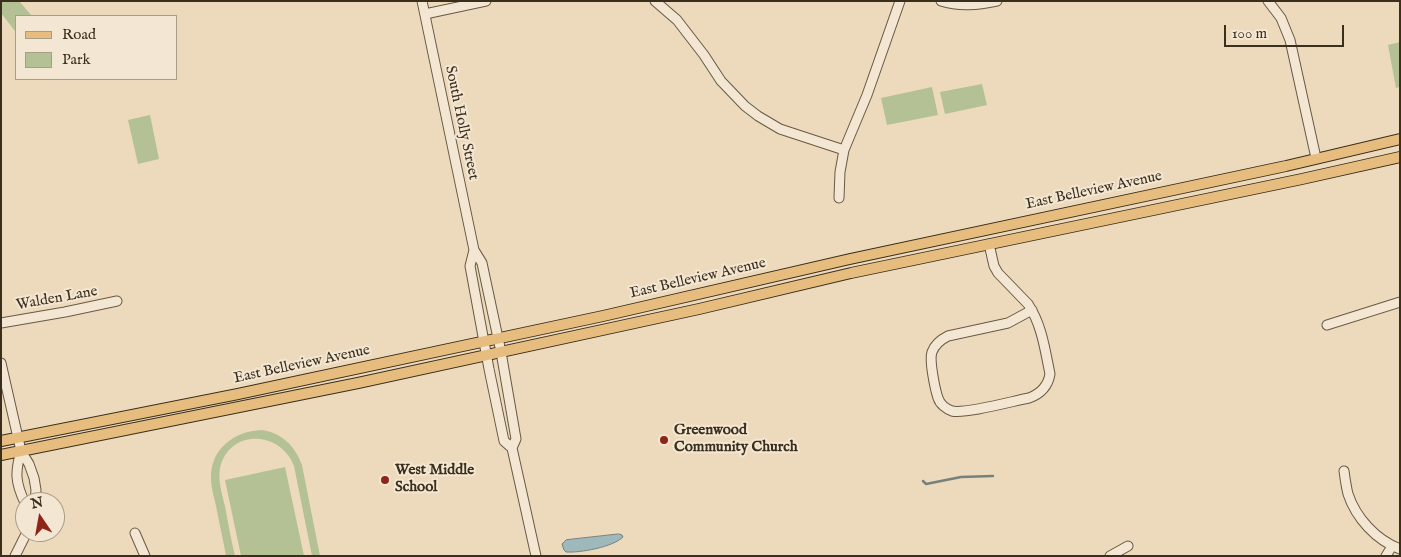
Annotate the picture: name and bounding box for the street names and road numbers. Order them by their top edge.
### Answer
street label: South Holly Street [440,64,482,182]
street label: East Belleview Avenue [1024,168,1164,214]
street label: East Belleview Avenue [628,255,768,303]
street label: Walden Lane [15,283,99,315]
street label: East Belleview Avenue [232,342,372,388]

